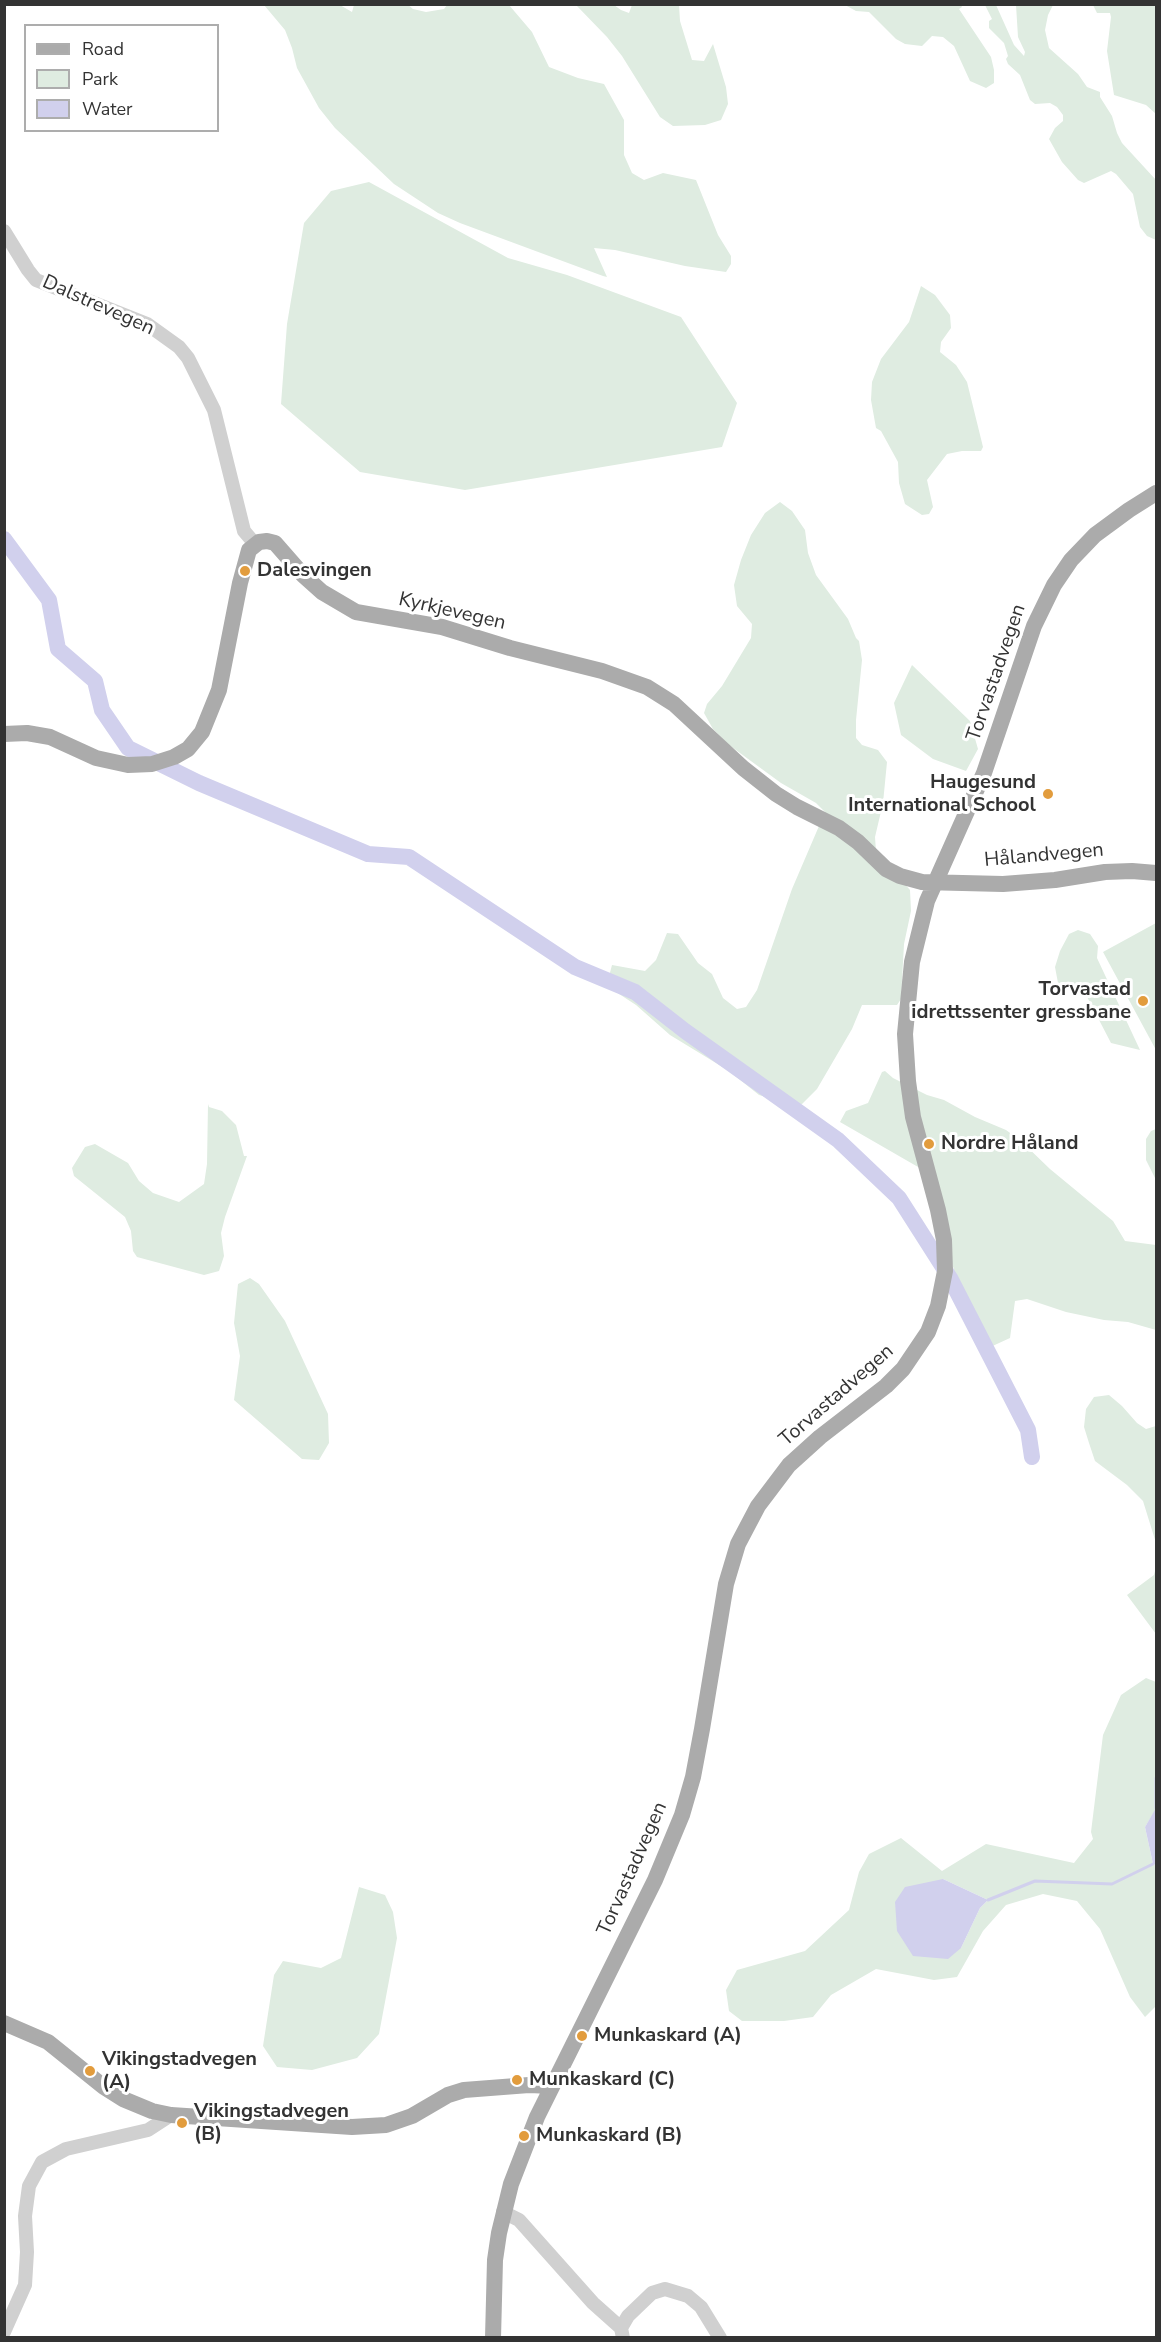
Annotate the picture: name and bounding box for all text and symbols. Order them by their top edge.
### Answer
legend [24,24,219,132]
text: Road [82,37,124,61]
text: Park [82,67,118,91]
text: Water [82,97,133,121]
street label: Dalstrevegen [38,271,158,341]
place label: Dalesvingen [257,559,372,583]
marker: Dalesvingen [238,564,252,578]
street label: Kyrkjevegen [396,588,508,636]
street label: Torvastadvegen [962,601,1032,745]
place label: Haugesund International School [848,771,1036,818]
marker: Haugesund International School [1041,787,1055,801]
street label: Hålandvegen [983,839,1105,873]
place label: Torvastad idrettssenter gressbane [911,978,1131,1025]
marker: Torvastad idrettssenter gressbane [1136,994,1150,1008]
place label: Nordre Håland [941,1132,1078,1156]
marker: Nordre Håland [922,1137,936,1151]
street label: Torvastadvegen [775,1340,899,1452]
street label: Torvastadvegen [593,1799,673,1939]
place label: Munkaskard (A) [594,2024,742,2048]
marker: Munkaskard (A) [575,2029,589,2043]
place label: Vikingstadvegen (A) [102,2048,257,2095]
marker: Vikingstadvegen (A) [83,2064,97,2078]
place label: Munkaskard (C) [529,2068,675,2092]
marker: Munkaskard (C) [510,2073,524,2087]
place label: Vikingstadvegen (B) [194,2100,349,2147]
marker: Vikingstadvegen (B) [175,2116,189,2130]
place label: Munkaskard (B) [536,2124,683,2148]
marker: Munkaskard (B) [517,2129,531,2143]

